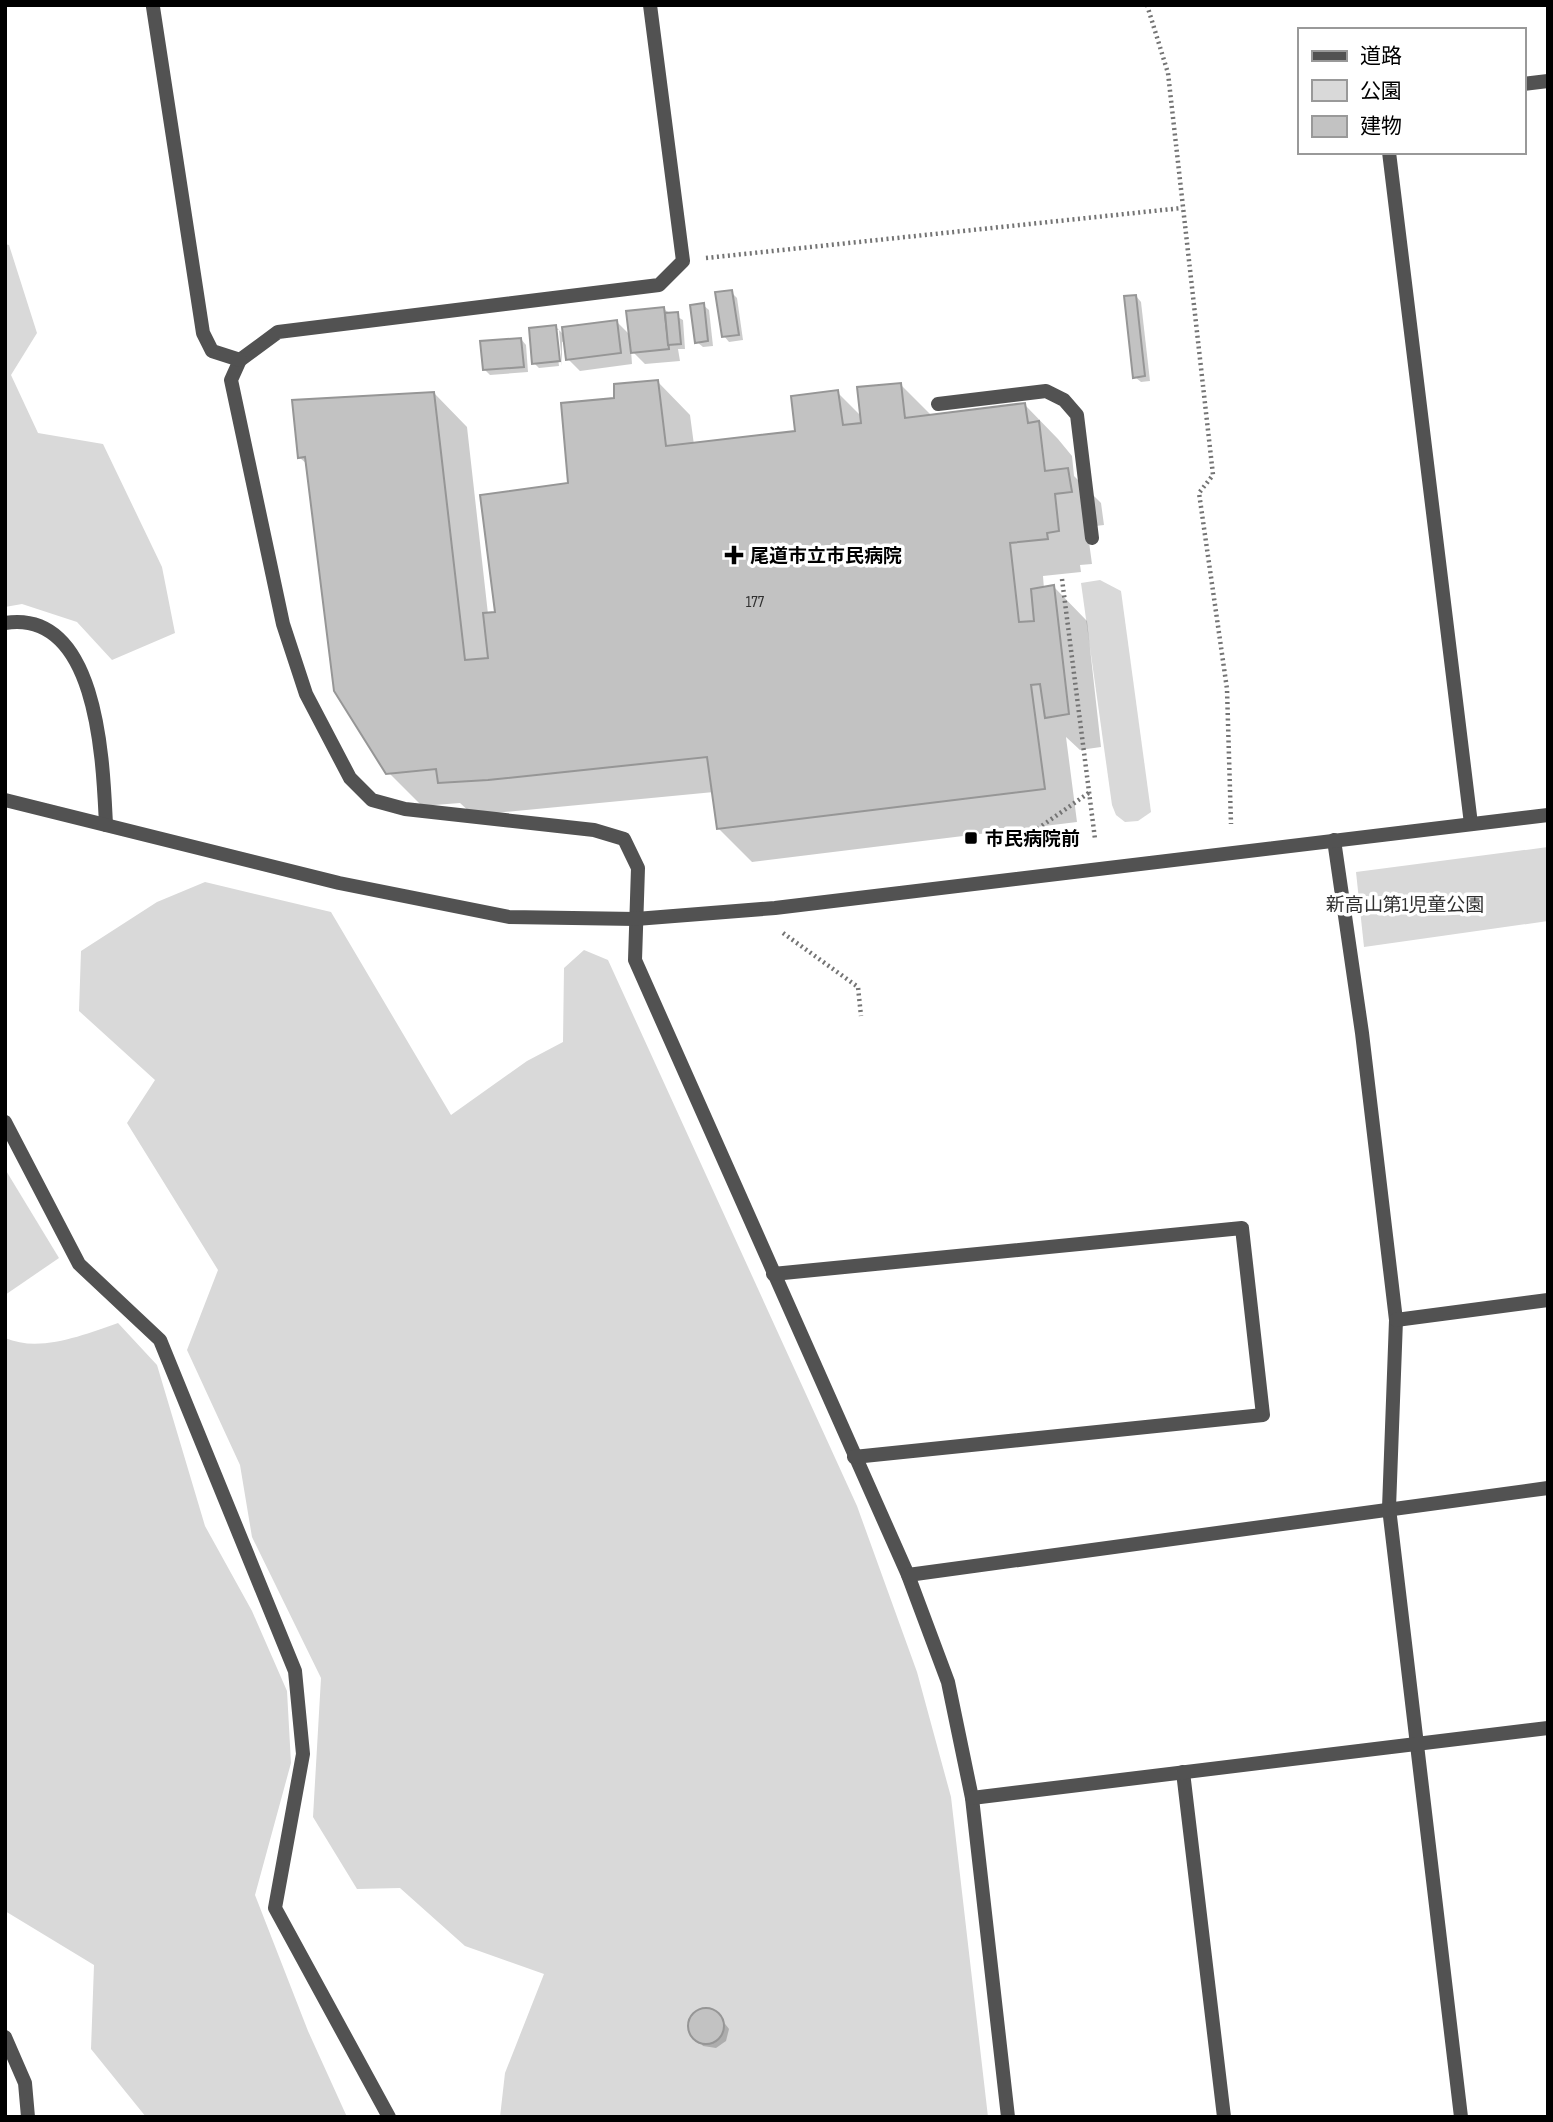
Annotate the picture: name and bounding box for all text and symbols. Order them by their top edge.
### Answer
legend [1298,28,1525,154]
text: 道路 [1360,44,1402,69]
text: 公園 [1360,79,1402,104]
text: 建物 [1360,114,1402,139]
marker: 尾道市立市民病院 [724,545,744,565]
place label: 尾道市立市民病院 [750,545,902,568]
house number: 177 [746,593,765,612]
place label: 市民病院前 [985,828,1080,851]
marker: 市民病院前 [963,830,979,846]
park label: 新高山第1児童公園 [1326,894,1484,917]

